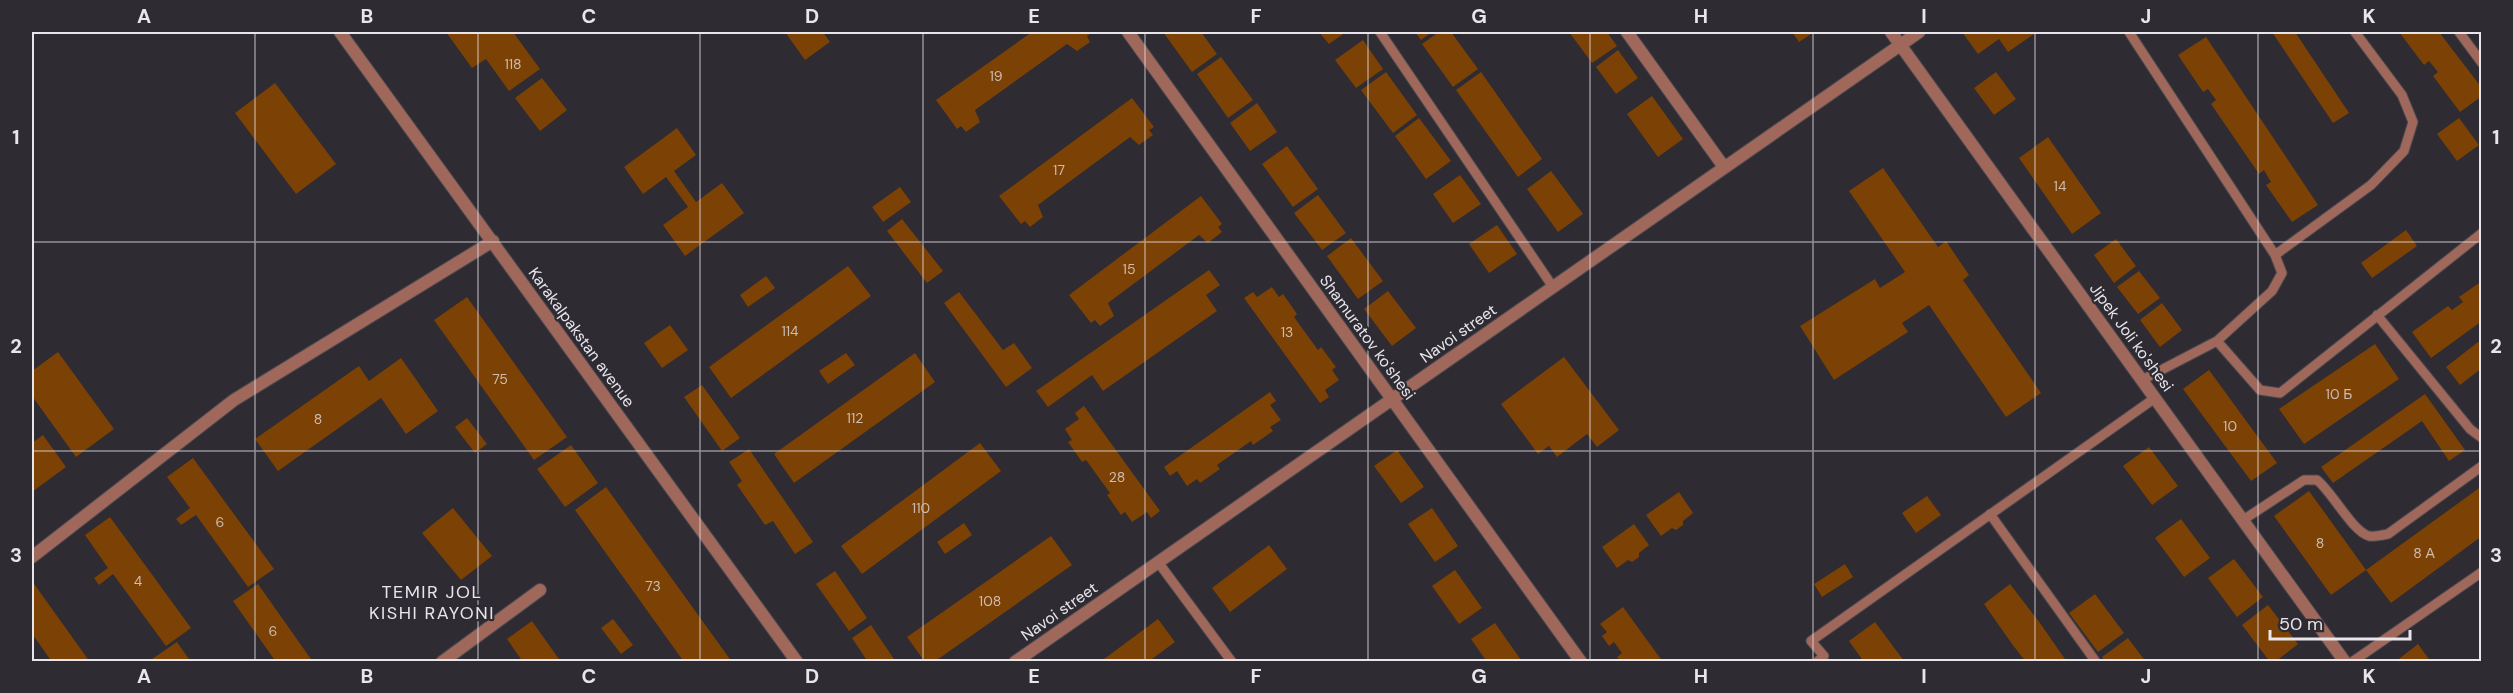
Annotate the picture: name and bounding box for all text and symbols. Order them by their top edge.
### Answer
text: A [137,3,151,29]
text: B [361,3,373,29]
text: C [582,3,596,29]
text: D [805,3,819,29]
text: E [1028,3,1040,29]
text: F [1250,3,1262,29]
text: G [1471,3,1487,29]
text: H [1694,3,1708,29]
text: I [1921,3,1927,29]
text: J [2141,3,2151,29]
text: K [2362,3,2376,29]
house number: 118 [504,55,522,73]
house number: 19 [989,67,1003,85]
text: 1 [12,124,20,150]
text: 1 [2492,124,2500,150]
house number: 17 [1053,161,1065,179]
house number: 14 [2054,177,2067,195]
house number: 15 [1123,260,1135,278]
street label: Karakalpakstan avenue [524,263,639,411]
street label: Shamuratov ko'shesi [1315,271,1420,404]
street label: Jipek Joli ko'shesi [2085,279,2178,396]
street label: Navoi street [1416,299,1501,367]
house number: 114 [781,322,799,340]
house number: 13 [1281,323,1293,341]
text: 2 [10,333,22,359]
text: 2 [2490,333,2502,359]
house number: 75 [492,370,508,388]
house number: 10 Б [2326,385,2352,403]
house number: 112 [847,409,863,427]
house number: 8 [314,410,322,428]
house number: 10 [2223,417,2237,435]
house number: 28 [1109,468,1125,486]
house number: 110 [912,499,930,517]
house number: 6 [216,513,224,531]
house number: 8 [2316,534,2324,552]
text: 3 [10,542,22,568]
text: 3 [2490,542,2502,568]
house number: 8 А [2413,544,2435,562]
house number: 4 [134,572,143,590]
house number: 73 [645,577,661,595]
street label: Navoi street [1017,577,1102,645]
district label: TEMIR JOL KISHI RAYONI [369,580,495,625]
house number: 108 [979,592,1001,610]
scale bar [2270,603,2410,641]
text: 50 m [2279,612,2323,636]
house number: 6 [269,622,277,640]
text: A [137,663,151,689]
text: B [361,663,373,689]
text: C [582,663,596,689]
text: D [805,663,819,689]
text: E [1028,663,1040,689]
text: F [1250,663,1262,689]
text: G [1471,663,1487,689]
text: H [1694,663,1708,689]
text: I [1921,663,1927,689]
text: J [2141,663,2151,689]
text: K [2362,663,2376,689]

